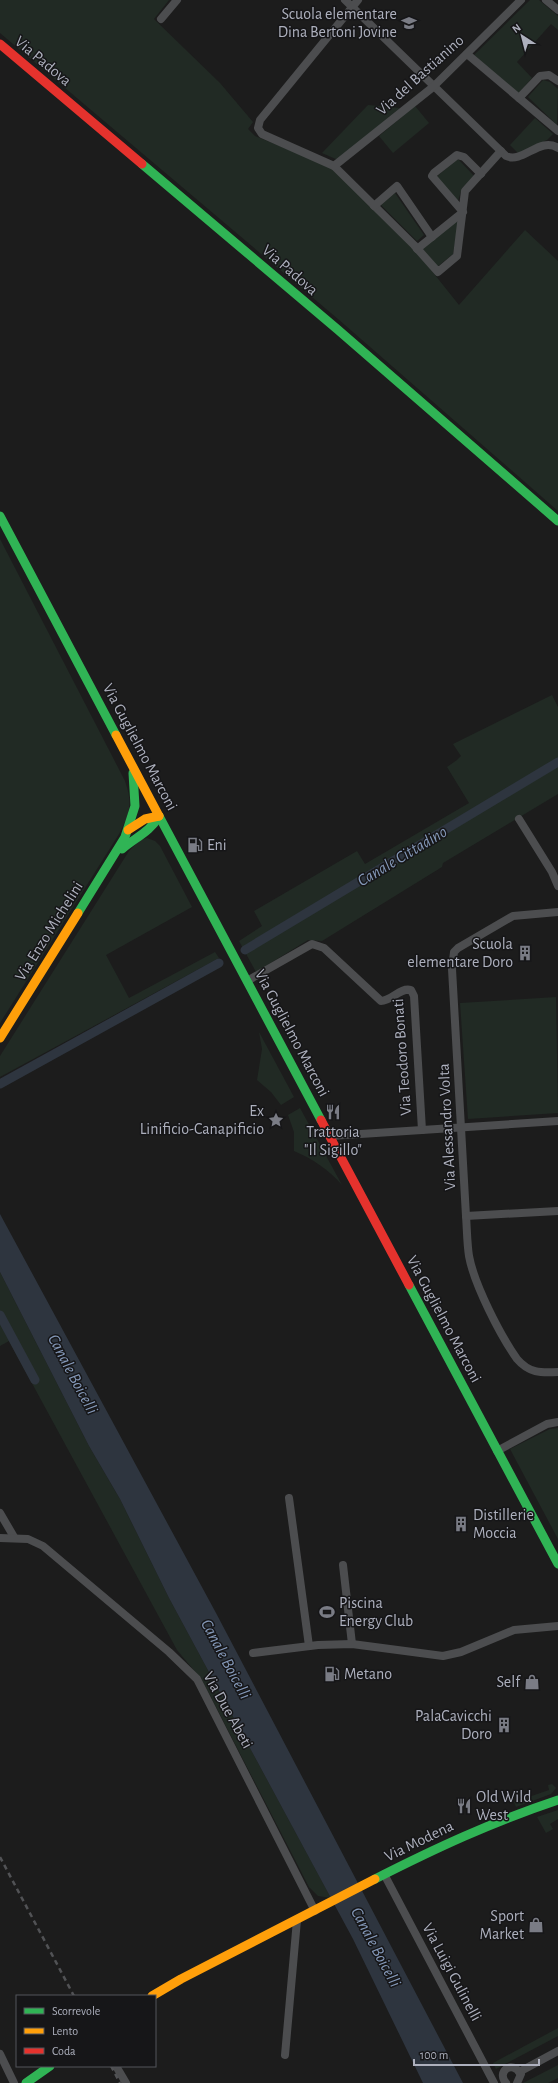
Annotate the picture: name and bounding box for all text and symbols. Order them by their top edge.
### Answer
place label: Scuola elementare Dina Bertoni Jovine [278,6,397,40]
school or university icon: Scuola elementare Dina Bertoni Jovine [400,14,418,32]
north arrow [502,16,542,56]
text: N [510,22,523,35]
street label: Via del Bastianino [373,32,467,118]
street label: Via Padova [12,33,74,89]
street label: Via Padova [259,242,321,298]
street label: Via Guglielmo Marconi [100,681,180,813]
water label: Canale Cittadino [354,823,450,889]
fuel station icon: Eni [186,836,204,854]
place label: Eni [207,837,227,853]
street label: Via Enzo Michelini [12,878,86,984]
place label: Scuola elementare Doro [407,936,513,970]
building icon: Scuola elementare Doro [516,944,534,962]
street label: Via Guglielmo Marconi [252,967,332,1099]
street label: Via Teodoro Bonati [390,998,414,1116]
street label: Via Alessandro Volta [436,1063,458,1191]
place label: Ex Linificio-Canapificio [140,1103,264,1137]
restaurant icon: Trattoria "Il Sigillo" [324,1103,342,1121]
place icon: Ex Linificio-Canapificio [267,1111,285,1129]
place label: Trattoria "Il Sigillo" [304,1124,362,1158]
street label: Via Guglielmo Marconi [404,1253,484,1385]
water label: Canale Boicelli [45,1331,101,1417]
place label: Distillerie Moccia [473,1507,534,1541]
building icon: Distillerie Moccia [452,1515,470,1533]
place label: Piscina Energy Club [339,1595,413,1630]
sports icon: Piscina Energy Club [318,1603,336,1621]
water label: Canale Boicelli [198,1616,254,1702]
fuel station icon: Metano [323,1665,341,1683]
place label: Metano [344,1666,392,1682]
street label: Via Due Abeti [200,1669,256,1751]
shop icon: Self [523,1673,541,1691]
place label: Self [497,1674,521,1690]
place label: PalaCavicchi Doro [415,1708,492,1742]
building icon: PalaCavicchi Doro [495,1716,513,1734]
place label: Old Wild West [476,1789,531,1823]
restaurant icon: Old Wild West [455,1797,473,1815]
street label: Via Modena [382,1818,456,1864]
water label: Canale Boicelli [348,1904,404,1990]
place label: Sport Market [480,1908,524,1942]
shop icon: Sport Market [527,1916,545,1934]
street label: Via Luigi Gulinelli [419,1920,485,2024]
legend [16,1995,156,2067]
text: Scorrevole [52,2005,100,2017]
text: Lento [52,2025,78,2037]
scale bar [414,2041,539,2067]
text: Coda [52,2045,76,2057]
text: 100 m [420,2049,448,2061]

